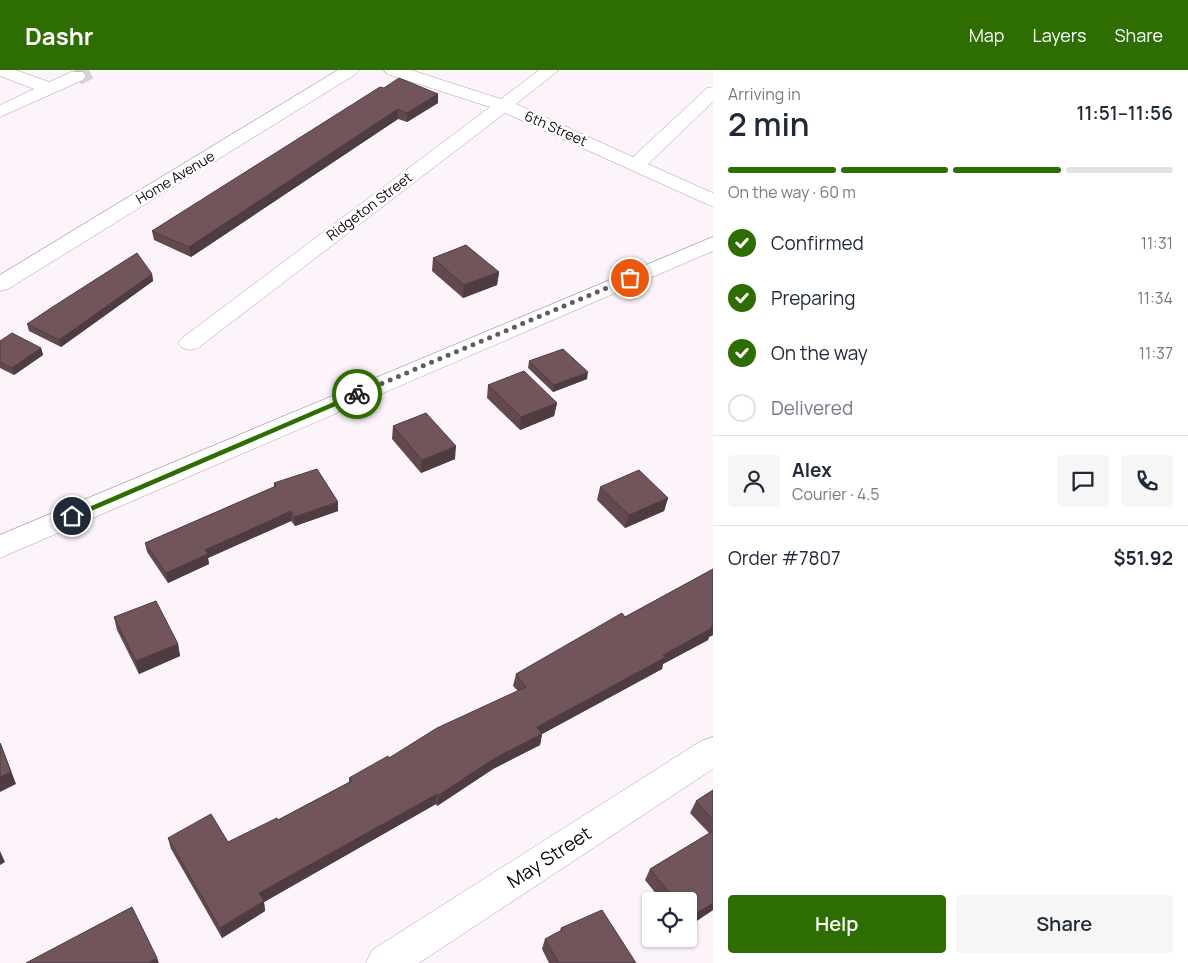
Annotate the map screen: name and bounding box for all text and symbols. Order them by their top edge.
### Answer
text: Dashr [25,19,93,52]
text: Map [969,23,1004,47]
text: Layers [1032,23,1086,47]
text: Share [1114,23,1163,47]
text: Arriving in [728,83,801,105]
text: 11:51–11:56 [1076,100,1173,126]
text: 2 min [728,102,810,146]
street label: 6th Street [522,106,591,150]
street label: Home Avenue [132,146,218,208]
street label: Ridgeton Street [322,167,416,244]
text: On the way · 60 m [728,181,856,203]
icon: check [728,229,756,257]
text: Confirmed [771,230,864,256]
text: 11:31 [1141,232,1173,254]
pin [609,257,651,299]
icon: bag [616,264,644,292]
icon: check [728,284,756,312]
text: Preparing [771,285,856,311]
text: 11:34 [1137,287,1173,309]
icon: check [728,339,756,367]
text: On the way [771,340,868,366]
text: 11:37 [1139,342,1173,364]
courier [332,369,382,419]
icon: bike [343,380,371,408]
text: Delivered [771,395,853,421]
button: person [728,455,780,507]
button: chat [1057,455,1109,507]
button: phone [1121,455,1173,507]
text: Alex [792,457,832,483]
text: Courier · 4.5 [792,483,879,505]
pin [51,495,93,537]
icon: home [58,502,86,530]
text: Order #7807 [728,545,841,571]
text: $51.92 [1113,545,1173,571]
street label: May Street [502,820,596,894]
map controls [642,892,697,947]
button: locate [642,892,697,947]
button: Help [728,895,946,953]
button: Share [956,895,1173,953]

